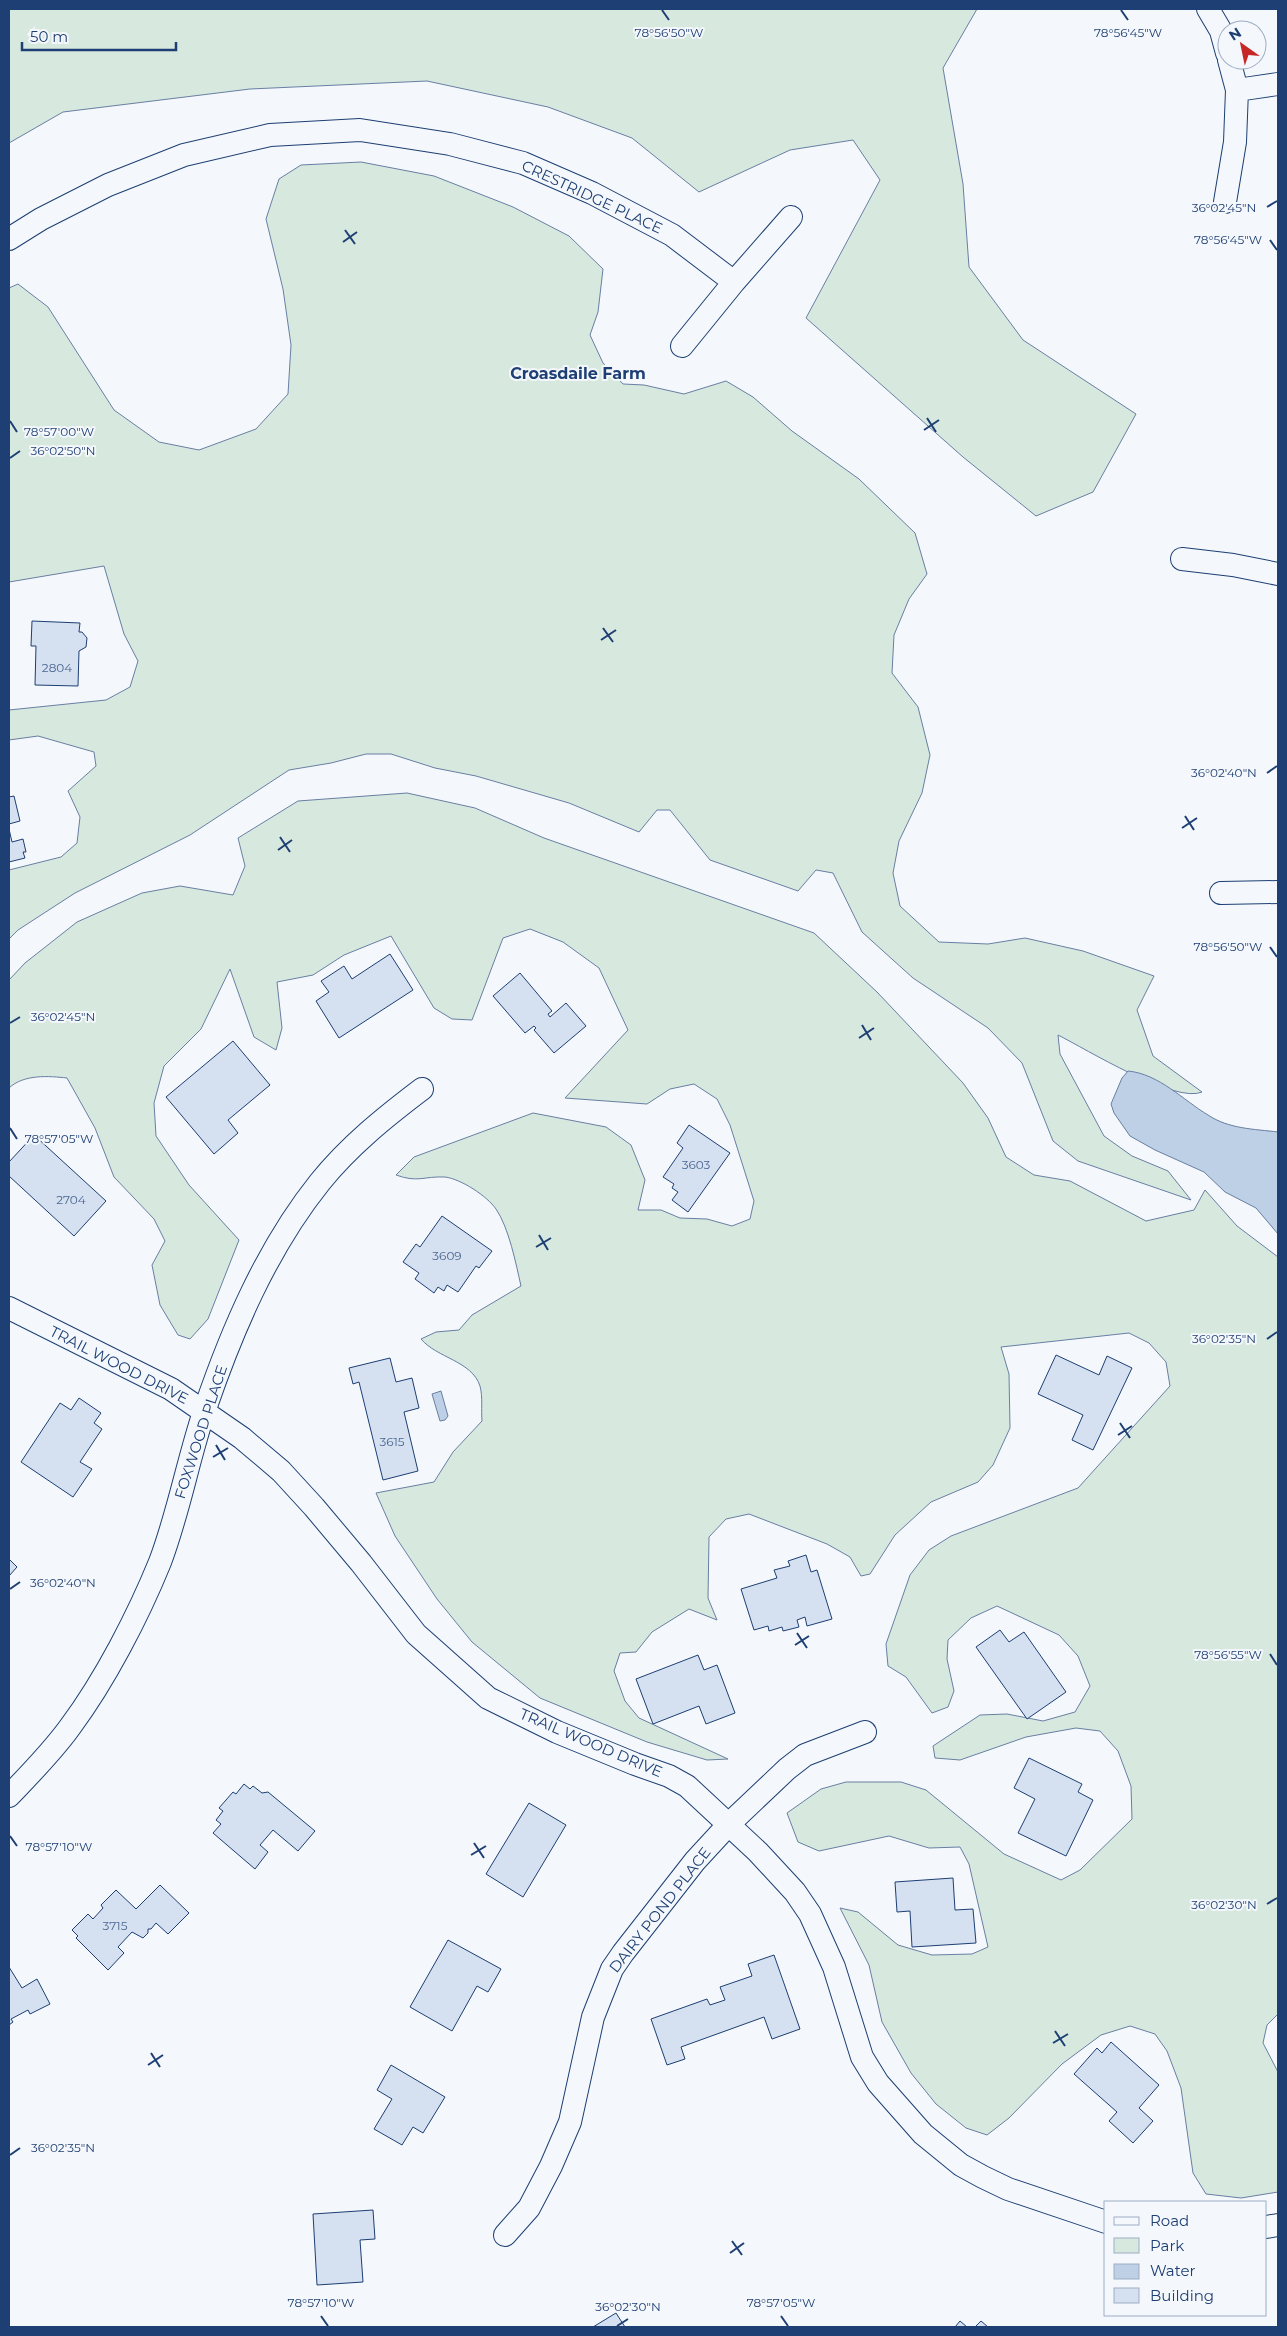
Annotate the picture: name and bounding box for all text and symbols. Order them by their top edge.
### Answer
scale bar [22,20,176,52]
north arrow [1217,20,1267,70]
text: N [1225,23,1245,45]
text: 78°56'50"W [635,25,703,40]
text: 78°56'45"W [1094,25,1162,40]
text: 50 m [30,27,68,46]
street label: CRESTRIDGE PLACE [519,156,666,238]
text: 36°02'45"N [1192,200,1256,215]
text: 78°56'45"W [1194,232,1262,247]
district label: Croasdaile Farm [510,364,646,383]
text: 78°57'00"W [24,424,94,439]
text: 36°02'50"N [30,443,96,458]
house number: 2804 [42,660,72,675]
text: 36°02'40"N [1191,765,1257,780]
text: 78°56'50"W [1194,939,1262,954]
text: 36°02'45"N [31,1009,95,1024]
text: 78°57'05"W [25,1131,93,1146]
house number: 3603 [682,1157,711,1172]
house number: 2704 [56,1192,86,1207]
house number: 3609 [432,1248,462,1263]
street label: TRAIL WOOD DRIVE [47,1321,192,1408]
text: 36°02'35"N [1192,1331,1256,1346]
street label: FOXWOOD PLACE [170,1362,231,1501]
house number: 3615 [379,1434,405,1449]
text: 36°02'40"N [30,1575,96,1590]
text: 78°56'55"W [1194,1647,1262,1662]
street label: TRAIL WOOD DRIVE [517,1704,665,1781]
text: 78°57'10"W [26,1839,92,1854]
street label: DAIRY POND PLACE [605,1843,715,1976]
text: 36°02'30"N [1191,1897,1257,1912]
house number: 3715 [103,1918,128,1933]
text: 36°02'35"N [31,2140,95,2155]
legend [1104,2201,1267,2316]
text: Road [1150,2211,1189,2230]
text: Park [1150,2236,1184,2255]
text: Water [1150,2261,1196,2280]
text: Building [1150,2286,1214,2305]
text: 78°57'10"W [288,2295,354,2310]
text: 78°57'05"W [747,2295,815,2310]
text: 36°02'30"N [595,2299,661,2314]

